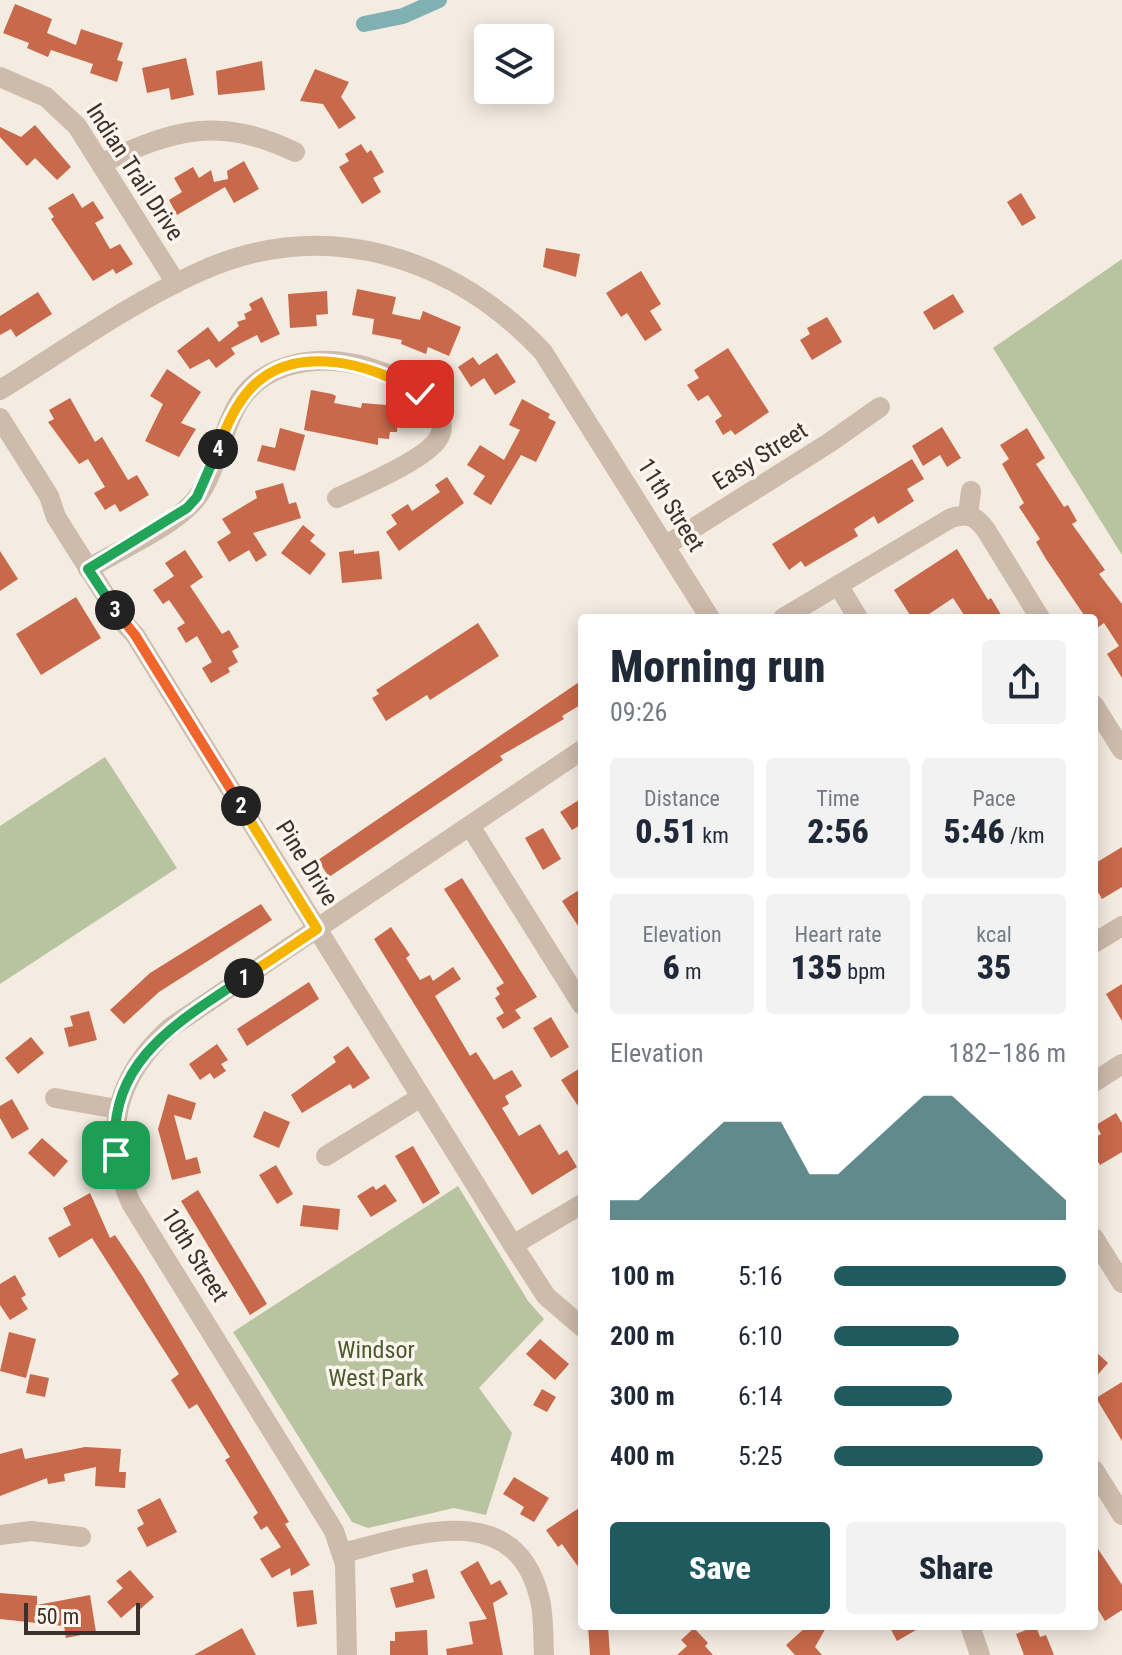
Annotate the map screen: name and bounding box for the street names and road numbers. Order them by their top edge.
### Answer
street label: Indian Trail Drive [80,98,190,246]
street label: Easy Street [708,416,812,496]
street label: 11th Street [632,453,710,557]
street label: Pine Drive [270,815,344,911]
street label: 10th Street [156,1203,234,1307]

